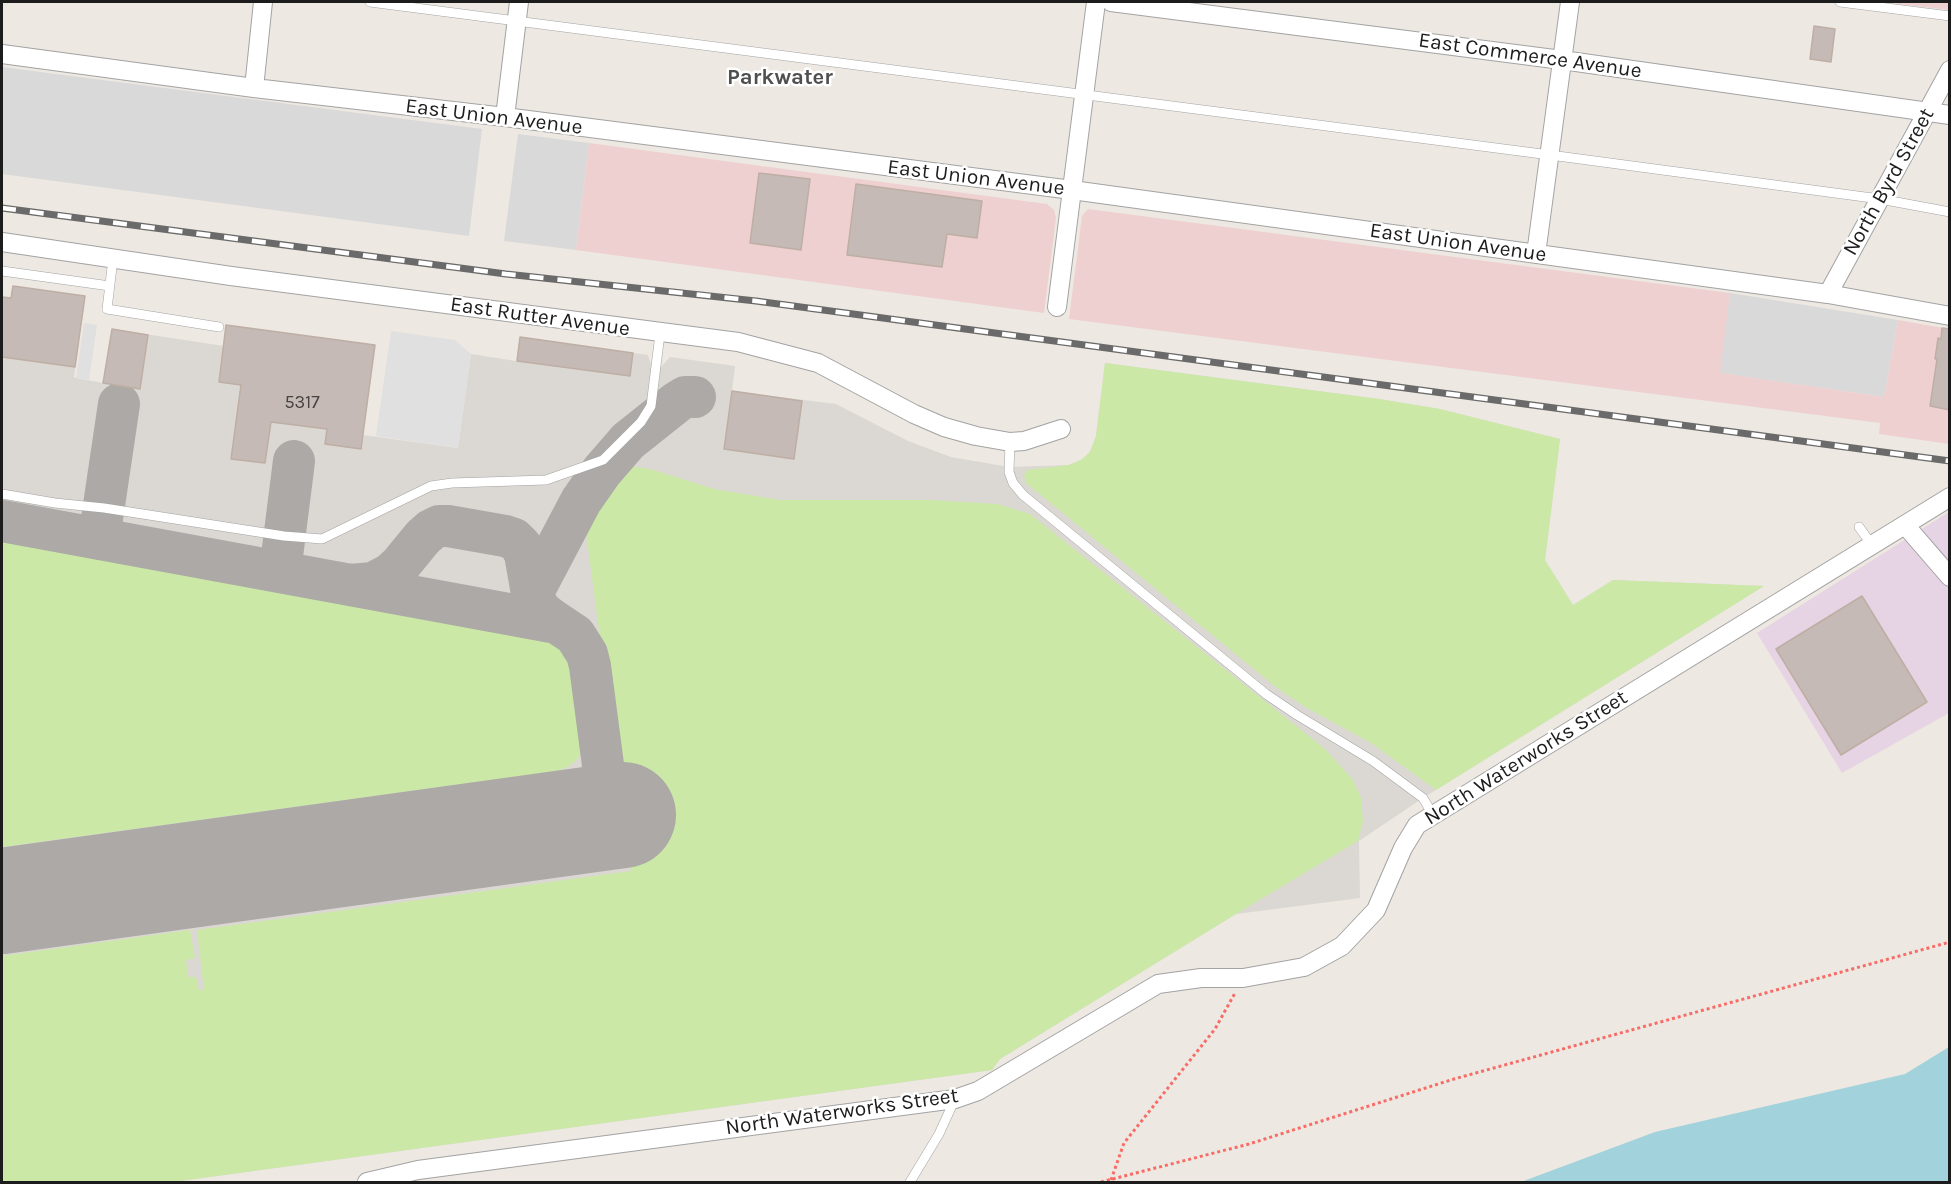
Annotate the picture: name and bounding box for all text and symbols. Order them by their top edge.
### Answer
street label: East Commerce Avenue [1417,28,1643,84]
district label: Parkwater [727,65,833,91]
street label: East Union Avenue [404,94,584,140]
street label: North Byrd Street [1838,104,1940,260]
street label: East Union Avenue [886,155,1066,201]
street label: East Union Avenue [1368,218,1548,268]
street label: East Rutter Avenue [449,292,631,342]
house number: 5317 [284,392,320,414]
street label: North Waterworks Street [1420,685,1632,831]
street label: North Waterworks Street [724,1083,960,1141]

